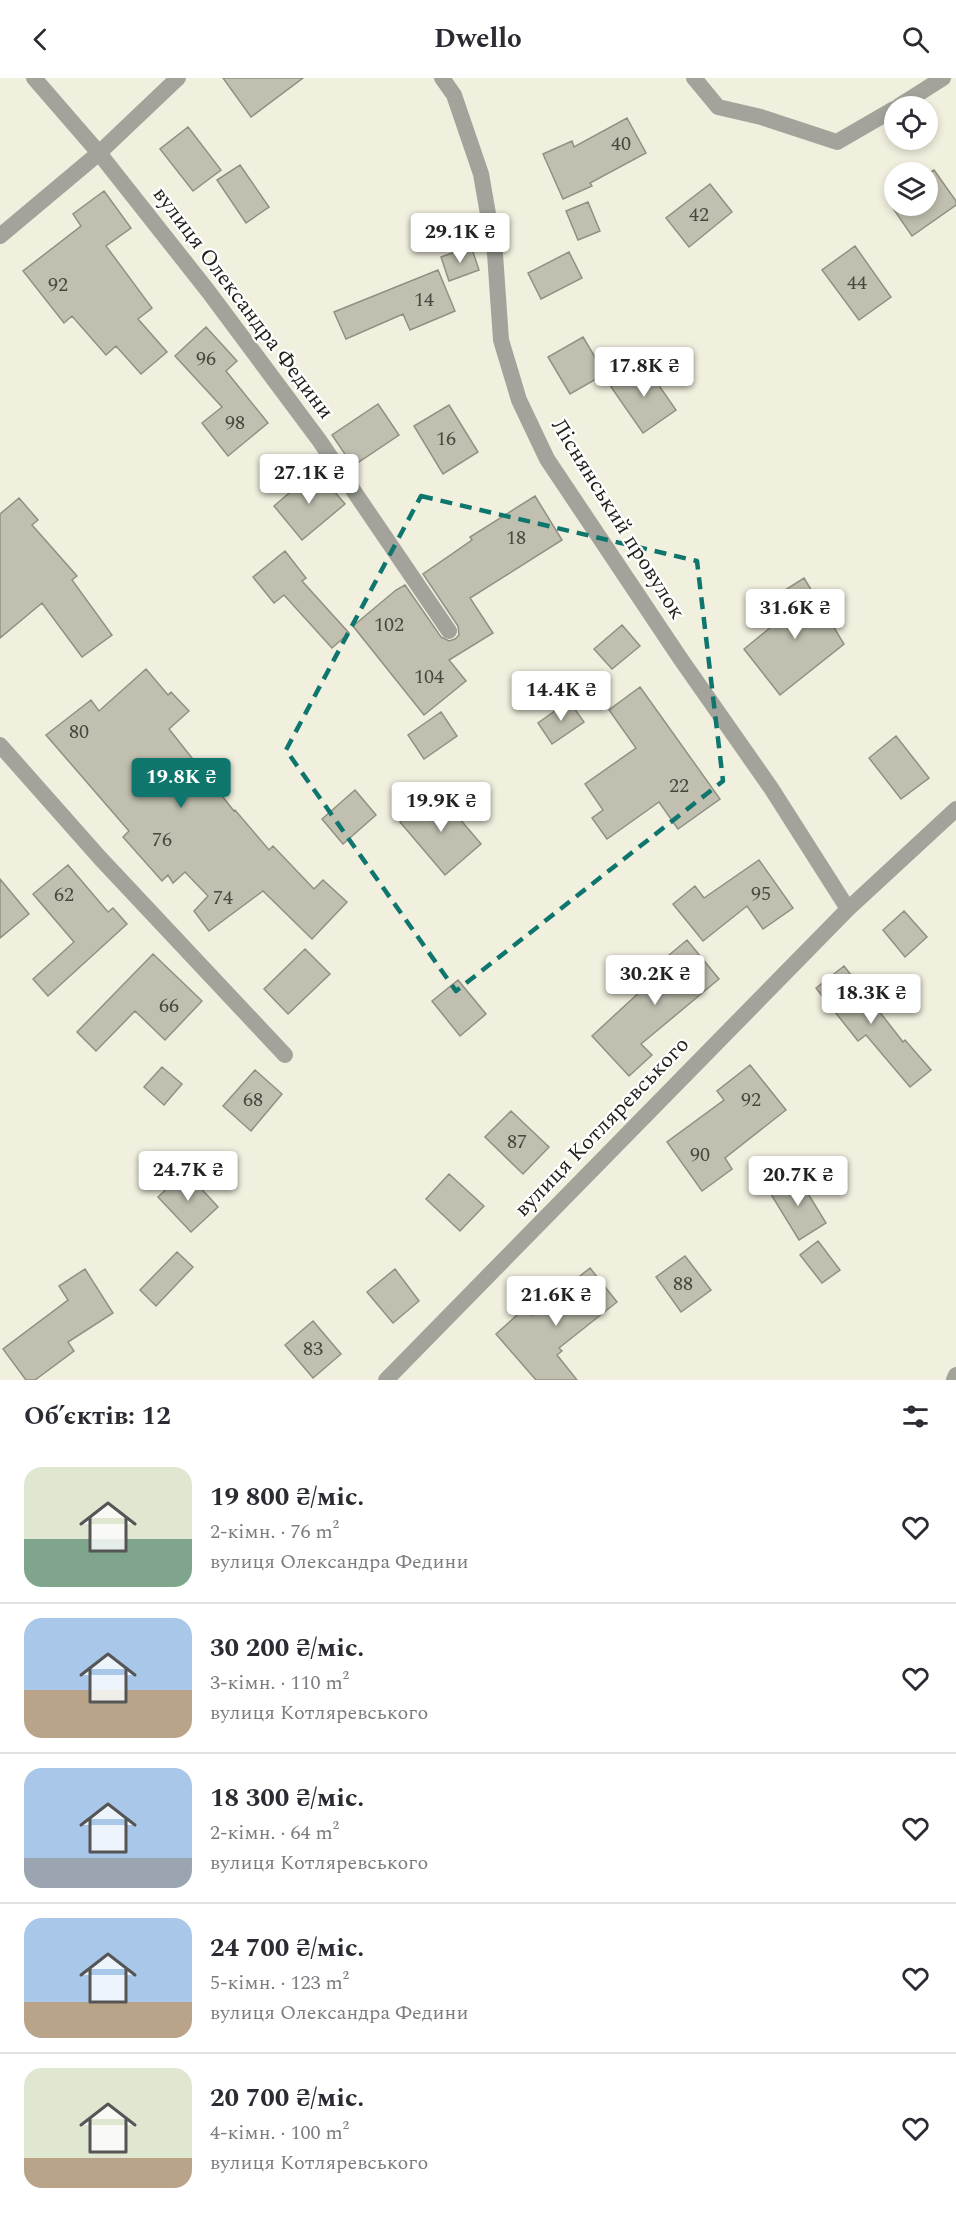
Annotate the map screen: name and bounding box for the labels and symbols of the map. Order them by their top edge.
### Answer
house number: 40 [611,129,631,159]
street label: вулиця Олександра Федини [144,180,342,426]
house number: 42 [689,200,709,230]
pin: 29.1K ₴ [405,213,515,264]
house number: 44 [847,268,867,298]
house number: 92 [48,270,68,300]
house number: 14 [414,285,434,315]
house number: 96 [196,344,216,374]
pin: 17.8K ₴ [589,347,699,398]
house number: 98 [225,408,245,438]
street label: Ліснянський провулок [543,412,693,626]
house number: 16 [436,424,456,454]
pin: 27.1K ₴ [254,454,364,505]
house number: 18 [506,523,526,553]
pin: 31.6K ₴ [740,589,850,640]
house number: 102 [374,610,404,640]
house number: 104 [414,662,444,692]
pin: 14.4K ₴ [506,671,616,722]
house number: 80 [69,717,89,747]
pin: 19.8K ₴ [126,758,236,809]
house number: 22 [669,771,689,801]
pin: 19.9K ₴ [386,782,496,833]
house number: 76 [152,825,172,855]
house number: 95 [751,879,771,909]
house number: 62 [54,880,74,910]
house number: 74 [213,883,233,913]
pin: 30.2K ₴ [600,955,710,1006]
pin: 18.3K ₴ [816,974,926,1025]
house number: 66 [159,991,179,1021]
street label: вулиця Котляревського [507,1029,697,1225]
house number: 68 [243,1085,263,1115]
house number: 92 [741,1085,761,1115]
house number: 87 [507,1127,527,1157]
house number: 90 [690,1140,710,1170]
pin: 24.7K ₴ [133,1151,243,1202]
pin: 20.7K ₴ [743,1156,853,1207]
house number: 88 [673,1269,693,1299]
pin: 21.6K ₴ [501,1276,611,1327]
house number: 83 [303,1334,323,1364]

